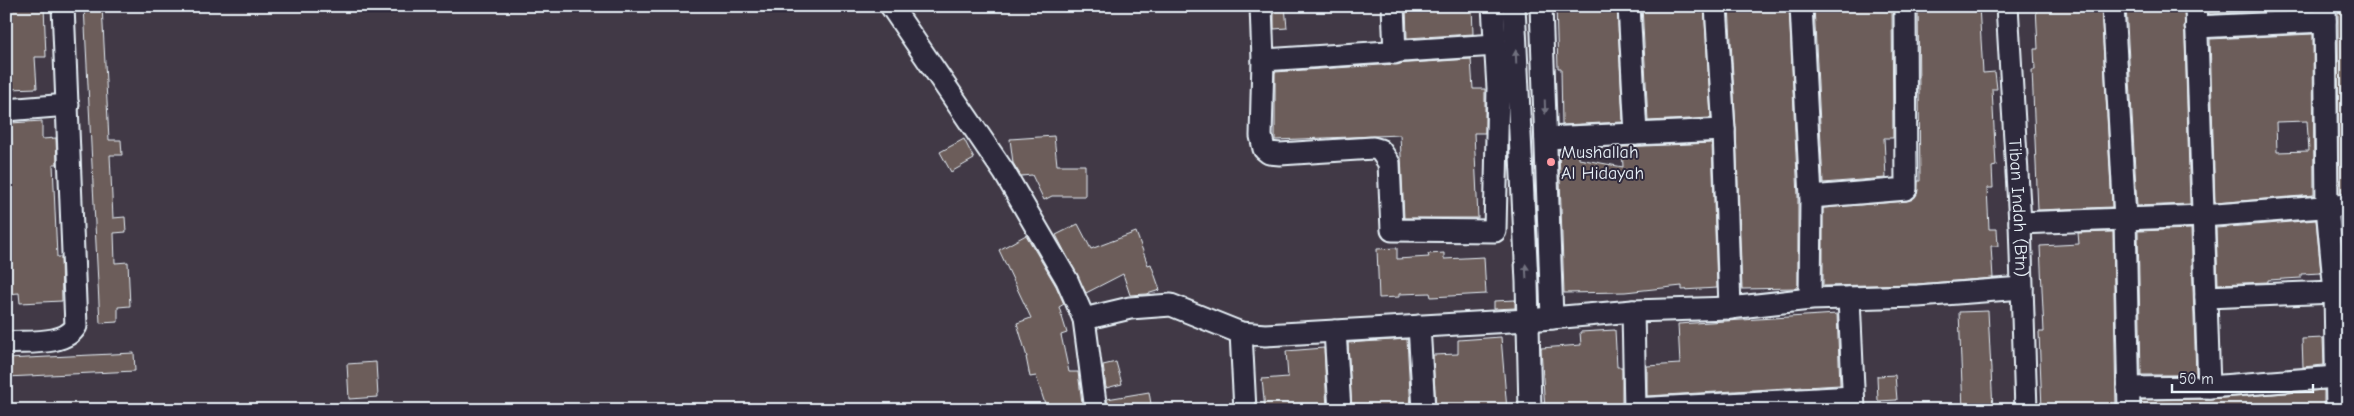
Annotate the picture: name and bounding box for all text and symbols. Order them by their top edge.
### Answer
one-way arrow [1512,48,1520,64]
one-way arrow [1542,100,1550,116]
street label: Tiban Indah (Btn) [2004,138,2032,277]
place label: Mushallah Al Hidayah [1561,142,1644,184]
marker: Mushallah Al Hidayah [1545,156,1557,168]
one-way arrow [1522,263,1530,279]
scale bar [2172,361,2313,393]
text: 50 m [2179,370,2214,388]

